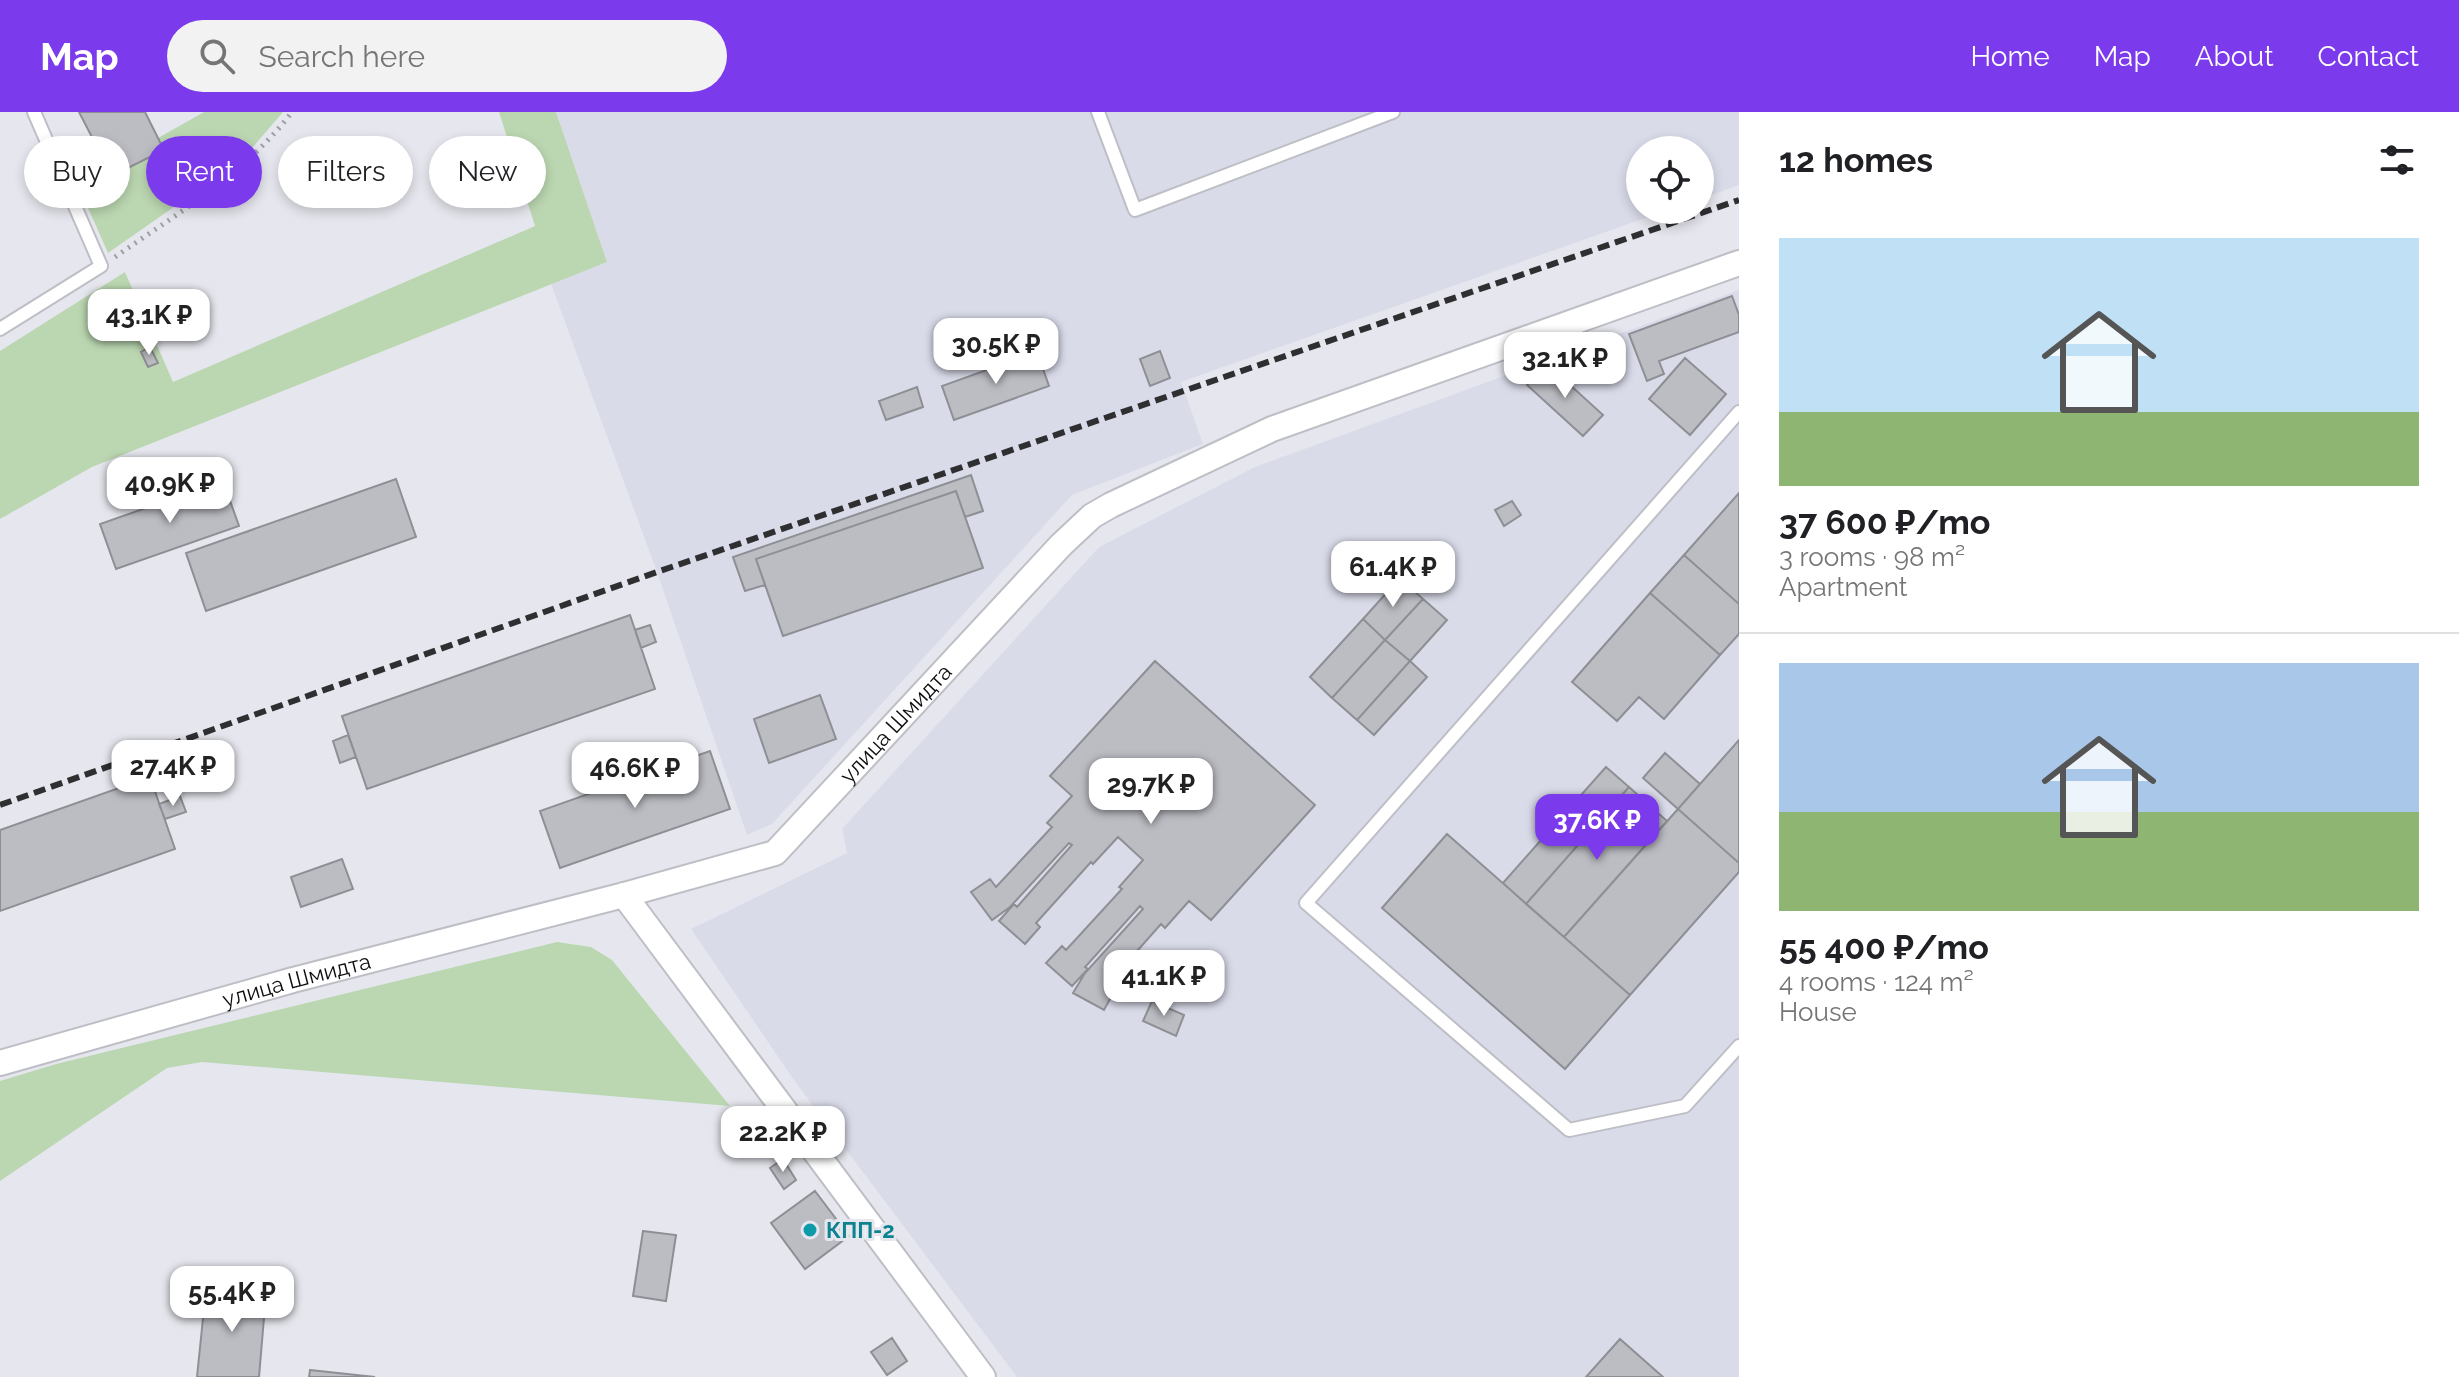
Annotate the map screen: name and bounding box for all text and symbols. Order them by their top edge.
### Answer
search box [167,20,727,92]
text: Map [40,34,119,79]
icon: search [195,34,239,78]
text: Search here [259,39,425,74]
text: Home [1970,40,2050,73]
text: Map [2094,40,2151,73]
text: About [2195,40,2274,73]
text: Contact [2318,40,2419,73]
chip: Buy [24,136,130,208]
chip: Rent [146,136,262,208]
chip: Filters [278,136,413,208]
chip: New [429,136,546,208]
map controls [1626,136,1714,224]
button: locate [1626,136,1714,224]
icon: filters [2375,138,2419,182]
text: 12 homes [1779,140,1933,180]
pin: 43.1K ₽ [75,289,223,357]
icon: home [2027,290,2171,434]
text: 43.1K ₽ [106,300,192,330]
pin: 30.5K ₽ [922,318,1070,386]
text: 30.5K ₽ [951,329,1041,359]
pin: 32.1K ₽ [1491,332,1639,400]
text: 32.1K ₽ [1522,343,1608,373]
pin: 40.9K ₽ [96,457,244,525]
text: 40.9K ₽ [125,468,215,498]
text: 37 600 ₽/mo [1779,502,1990,542]
pin: 61.4K ₽ [1319,541,1467,609]
text: 3 rooms · 98 m² [1779,542,1965,572]
text: 61.4K ₽ [1349,552,1437,582]
text: Apartment [1779,572,1908,602]
street label: улица Шмидта [834,659,957,788]
icon: home [2027,715,2171,859]
pin: 27.4K ₽ [99,740,247,808]
pin: 46.6K ₽ [561,742,709,810]
text: 27.4K ₽ [130,751,216,781]
text: 46.6K ₽ [590,753,680,783]
pin: 29.7K ₽ [1077,758,1225,826]
text: 29.7K ₽ [1107,769,1195,799]
pin: 37.6K ₽ [1523,794,1671,862]
text: 37.6K ₽ [1553,805,1641,835]
text: 55 400 ₽/mo [1779,927,1989,967]
street label: улица Шмидта [219,948,373,1012]
pin: 41.1K ₽ [1090,950,1238,1018]
text: 41.1K ₽ [1122,961,1206,991]
text: 4 rooms · 124 m² [1779,967,1974,997]
text: House [1779,997,1857,1027]
pin: 22.2K ₽ [709,1106,857,1174]
text: 22.2K ₽ [739,1117,827,1147]
place label: КПП-2 [826,1217,895,1243]
marker: КПП-2 [801,1221,819,1239]
pin: 55.4K ₽ [158,1266,306,1334]
text: 55.4K ₽ [188,1277,276,1307]

